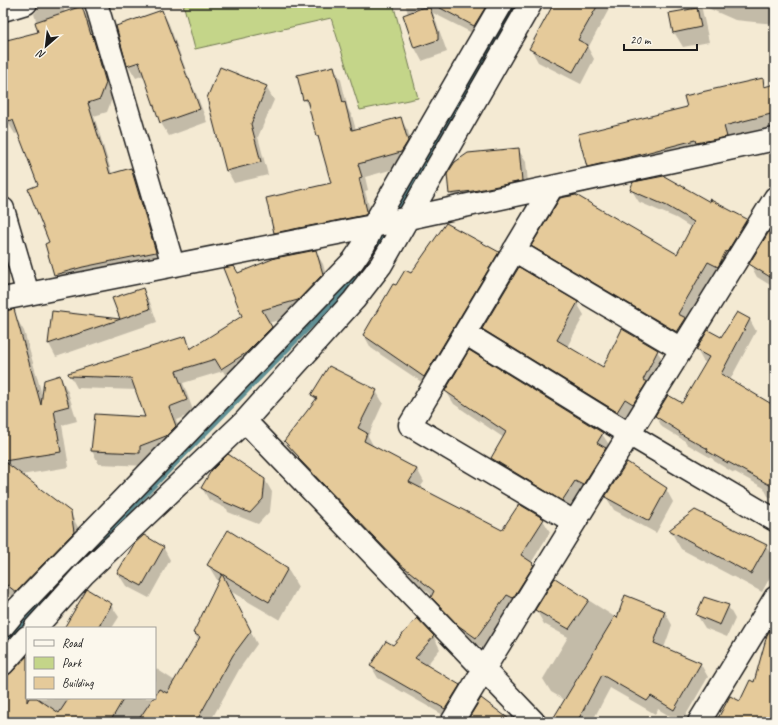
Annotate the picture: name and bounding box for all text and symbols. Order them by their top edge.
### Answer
north arrow [26,26,66,66]
scale bar [624,26,697,52]
text: 20 m [630,32,652,48]
text: N [33,46,48,63]
legend [26,627,156,699]
text: Road [62,635,84,651]
text: Park [62,655,83,671]
text: Building [62,675,94,691]

